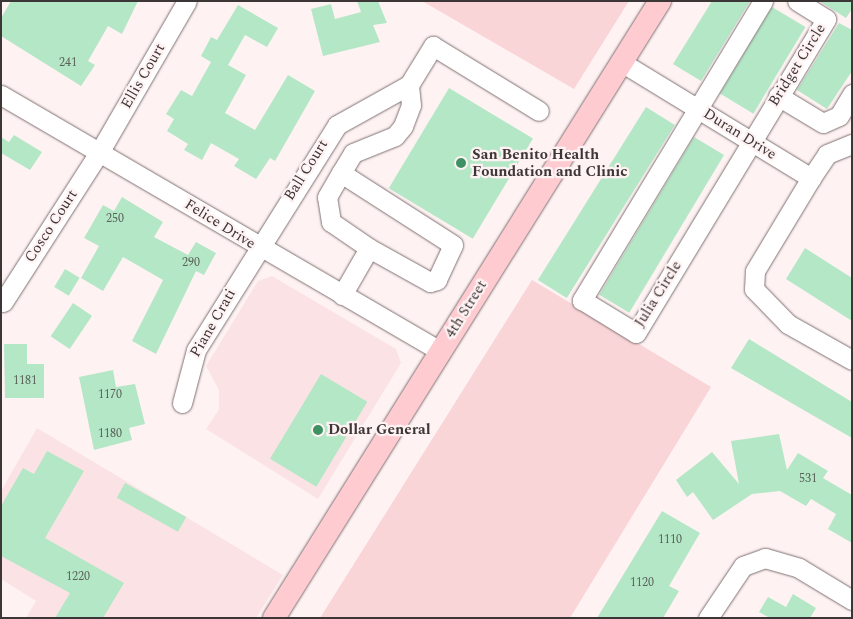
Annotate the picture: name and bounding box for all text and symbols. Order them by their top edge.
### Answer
street label: Bridget Circle [765,21,829,109]
street label: Ellis Court [117,40,169,112]
house number: 241 [59,56,77,70]
street label: Duran Drive [700,104,780,164]
street label: Ball Court [280,136,332,204]
place label: San Benito Health Foundation and Clinic [472,145,628,180]
marker: San Benito Health Foundation and Clinic [454,156,468,170]
street label: Cosco Court [21,186,81,266]
street label: Felice Drive [181,195,259,253]
house number: 250 [106,212,124,226]
house number: 290 [182,256,200,270]
street label: Julia Circle [631,258,685,330]
street label: 4th Street [441,277,491,341]
street label: Piane Crati [186,286,240,360]
house number: 1181 [13,374,37,388]
house number: 1170 [98,388,122,402]
place label: Dollar General [328,421,431,439]
marker: Dollar General [312,424,324,436]
house number: 1180 [98,427,122,441]
house number: 531 [799,472,817,486]
house number: 1110 [658,533,682,547]
house number: 1220 [66,570,90,584]
house number: 1120 [630,576,654,590]

